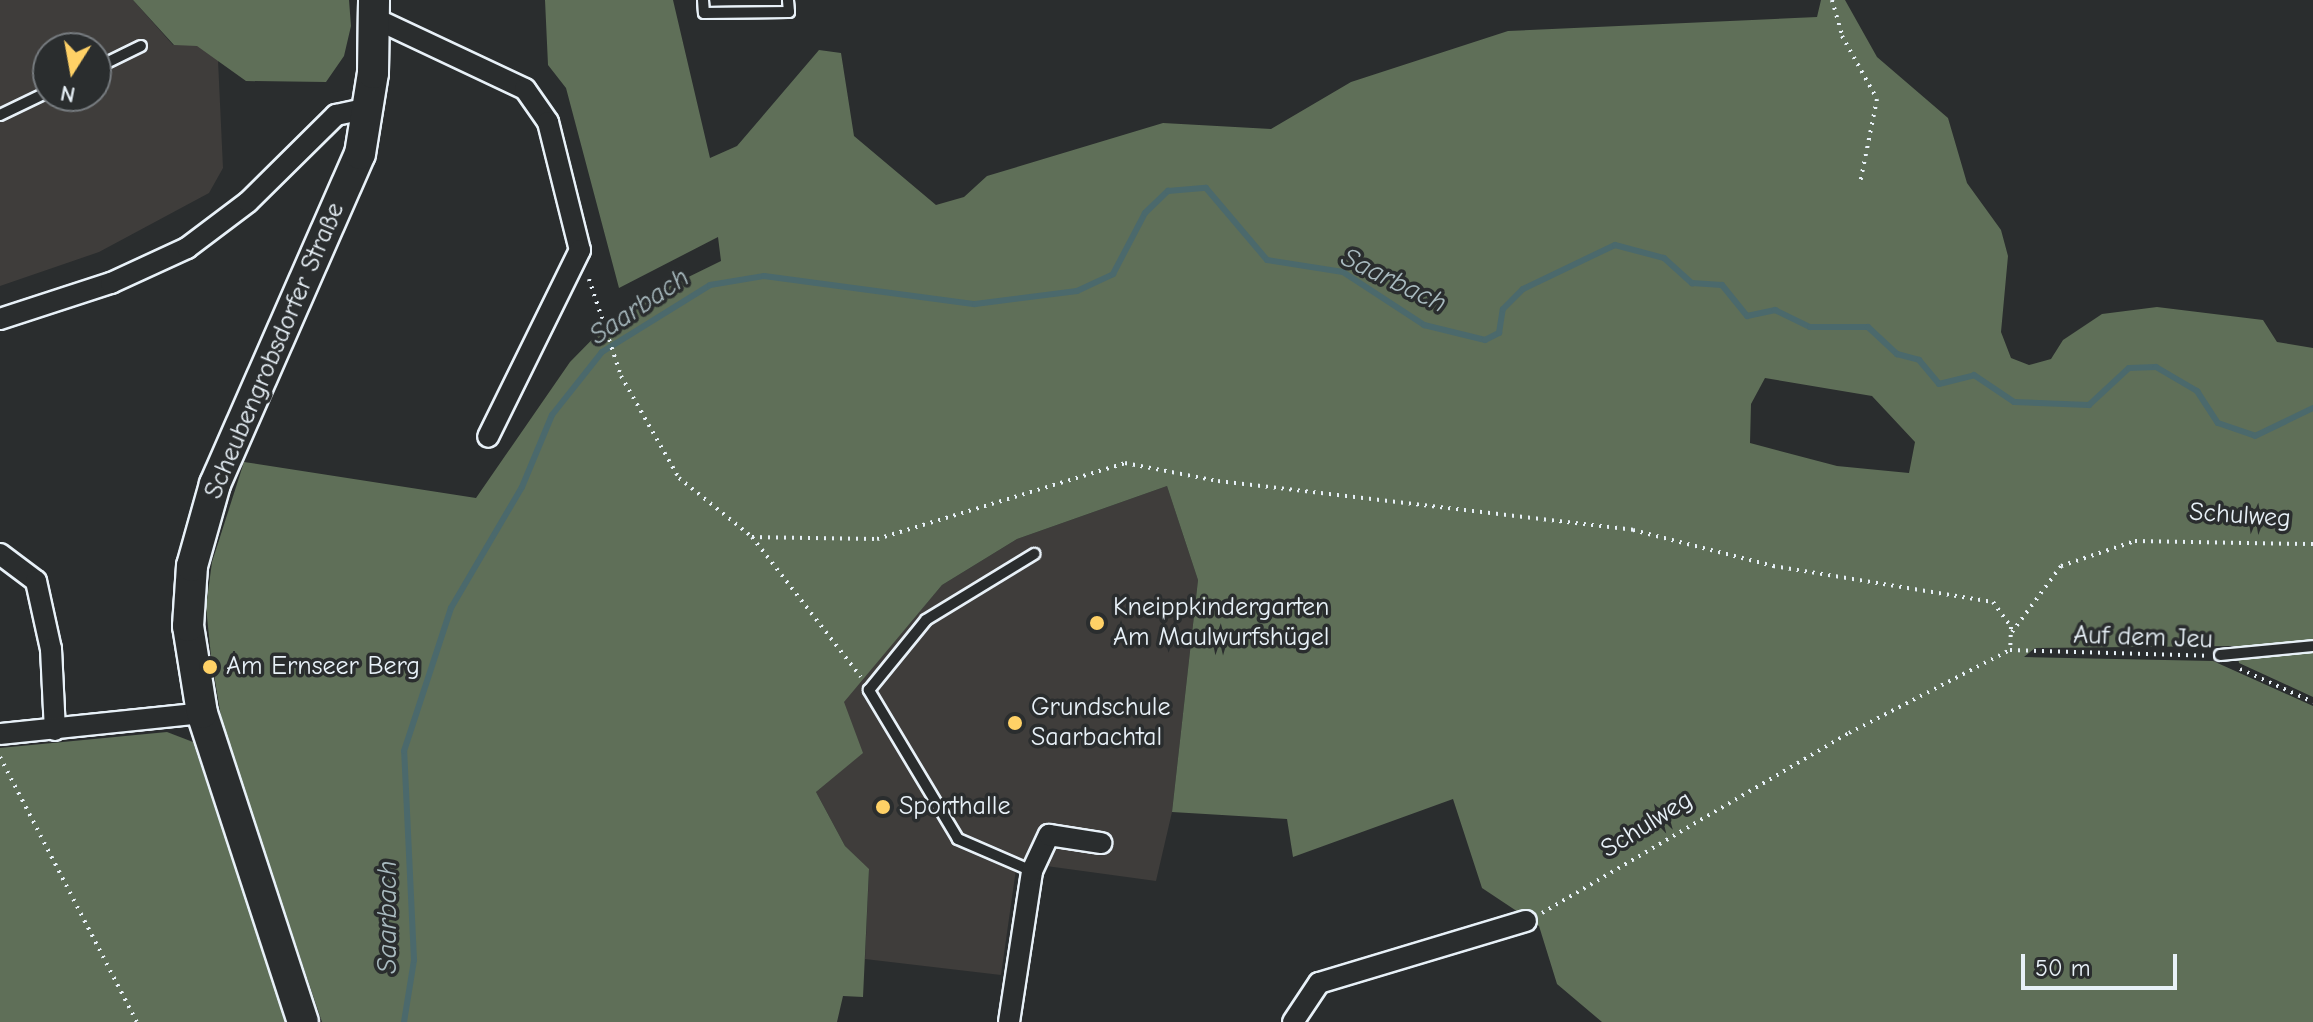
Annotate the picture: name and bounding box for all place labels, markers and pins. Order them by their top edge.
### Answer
place label: Kneippkindergarten Am Maulwurfshügel [1113,592,1329,654]
marker: Kneippkindergarten Am Maulwurfshügel [1088,614,1106,632]
place label: Am Ernseer Berg [226,651,420,683]
marker: Am Ernseer Berg [201,658,219,676]
place label: Grundschule Saarbachtal [1031,692,1171,754]
marker: Grundschule Saarbachtal [1006,714,1024,732]
place label: Sporthalle [899,791,1010,823]
marker: Sporthalle [874,798,892,816]

